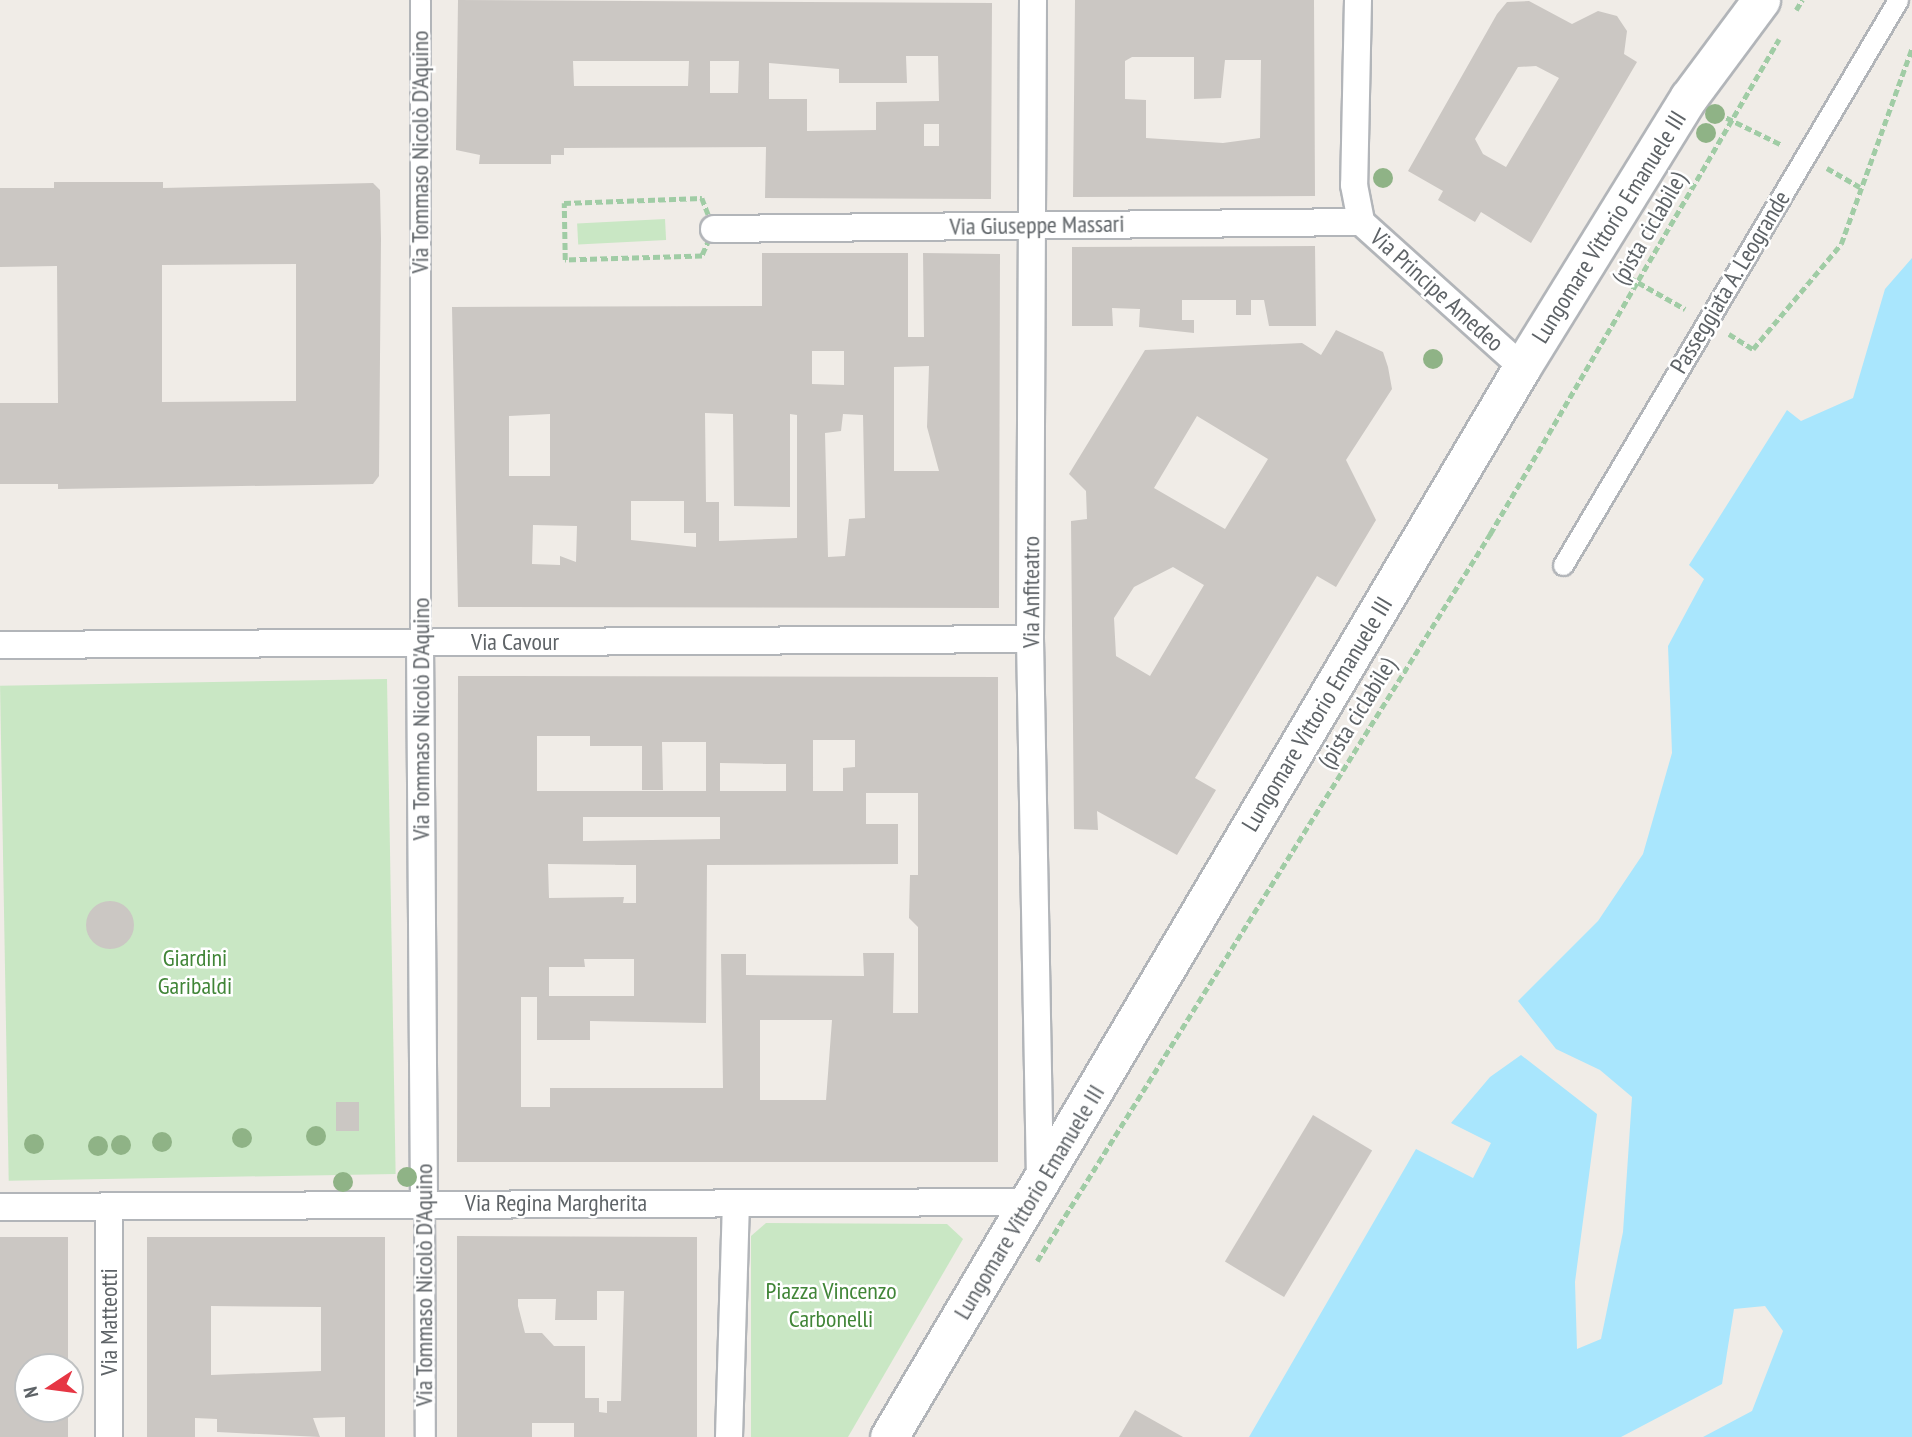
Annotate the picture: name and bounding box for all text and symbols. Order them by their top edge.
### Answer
street label: Via Tommaso Nicolò D'Aquino [406,30,434,274]
street label: Lungomare Vittorio Emanuele III [1526,105,1692,349]
street label: (pista ciclabile) [1605,167,1693,289]
street label: Passeggiata A. Leogrande [1664,185,1796,379]
street label: Via Giuseppe Massari [949,209,1125,241]
street label: Via Principe Amedeo [1364,222,1510,358]
street label: Via Anfiteatro [1017,536,1045,648]
street label: Lungomare Vittorio Emanuele III [1235,591,1399,837]
street label: Via Tommaso Nicolò D'Aquino [407,597,435,841]
street label: Via Cavour [471,628,559,656]
street label: (pista ciclabile) [1312,652,1402,774]
park label: Giardini Garibaldi [158,944,232,1000]
street label: Lungomare Vittorio Emanuele III [947,1079,1111,1325]
street label: Via Tommaso Nicolò D'Aquino [410,1163,438,1407]
street label: Via Regina Margherita [465,1189,647,1217]
street label: Via Matteotti [95,1268,123,1376]
park label: Piazza Vincenzo Carbonelli [765,1277,897,1333]
north arrow [14,1353,84,1423]
text: N [18,1385,43,1400]

